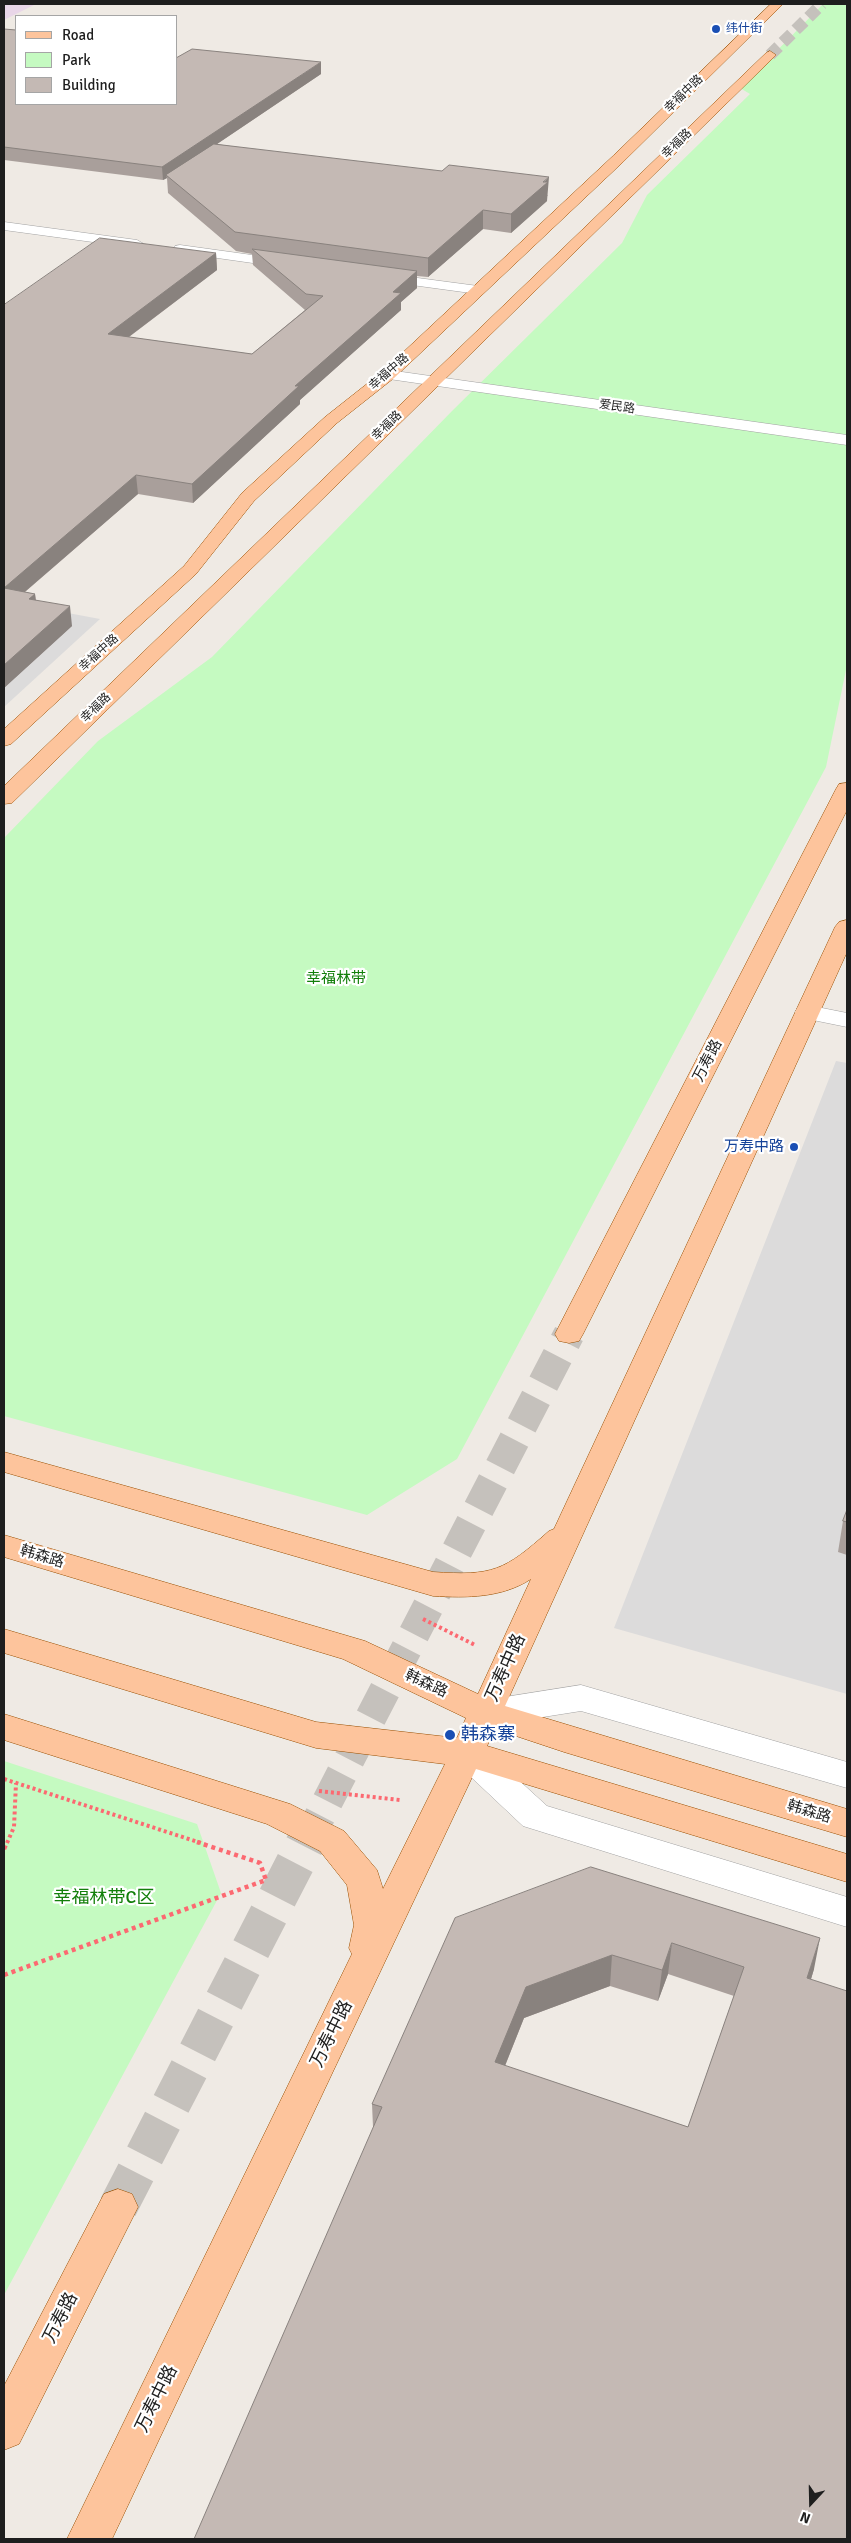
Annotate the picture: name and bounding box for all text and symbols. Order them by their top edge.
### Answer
legend [15,15,178,105]
place label: 纬什街 [726,22,762,36]
marker: 纬什街 [710,23,722,35]
text: Road [62,26,94,44]
text: Park [62,51,91,69]
street label: 幸福中路 [662,72,706,116]
text: Building [62,76,116,94]
street label: 幸福路 [659,126,695,162]
street label: 幸福中路 [366,351,412,393]
street label: 爱民路 [598,397,636,417]
street label: 幸福路 [369,408,405,444]
street label: 幸福中路 [76,632,122,674]
street label: 幸福路 [78,690,114,726]
park label: 幸福林带 [306,970,366,988]
street label: 万寿路 [690,1037,726,1085]
place label: 万寿中路 [724,1138,784,1156]
marker: 万寿中路 [788,1141,800,1153]
street label: 韩森路 [18,1542,66,1572]
street label: 万寿中路 [481,1631,531,1705]
street label: 韩森路 [402,1666,450,1702]
place label: 韩森寨 [461,1724,515,1746]
marker: 韩森寨 [443,1728,457,1742]
street label: 韩森路 [785,1797,833,1827]
park label: 幸福林带C区 [54,1887,154,1909]
street label: 万寿中路 [307,1997,357,2071]
street label: 万寿路 [39,2289,83,2347]
street label: 万寿中路 [132,2362,182,2436]
north arrow [786,2478,836,2528]
text: N [798,2508,813,2527]

